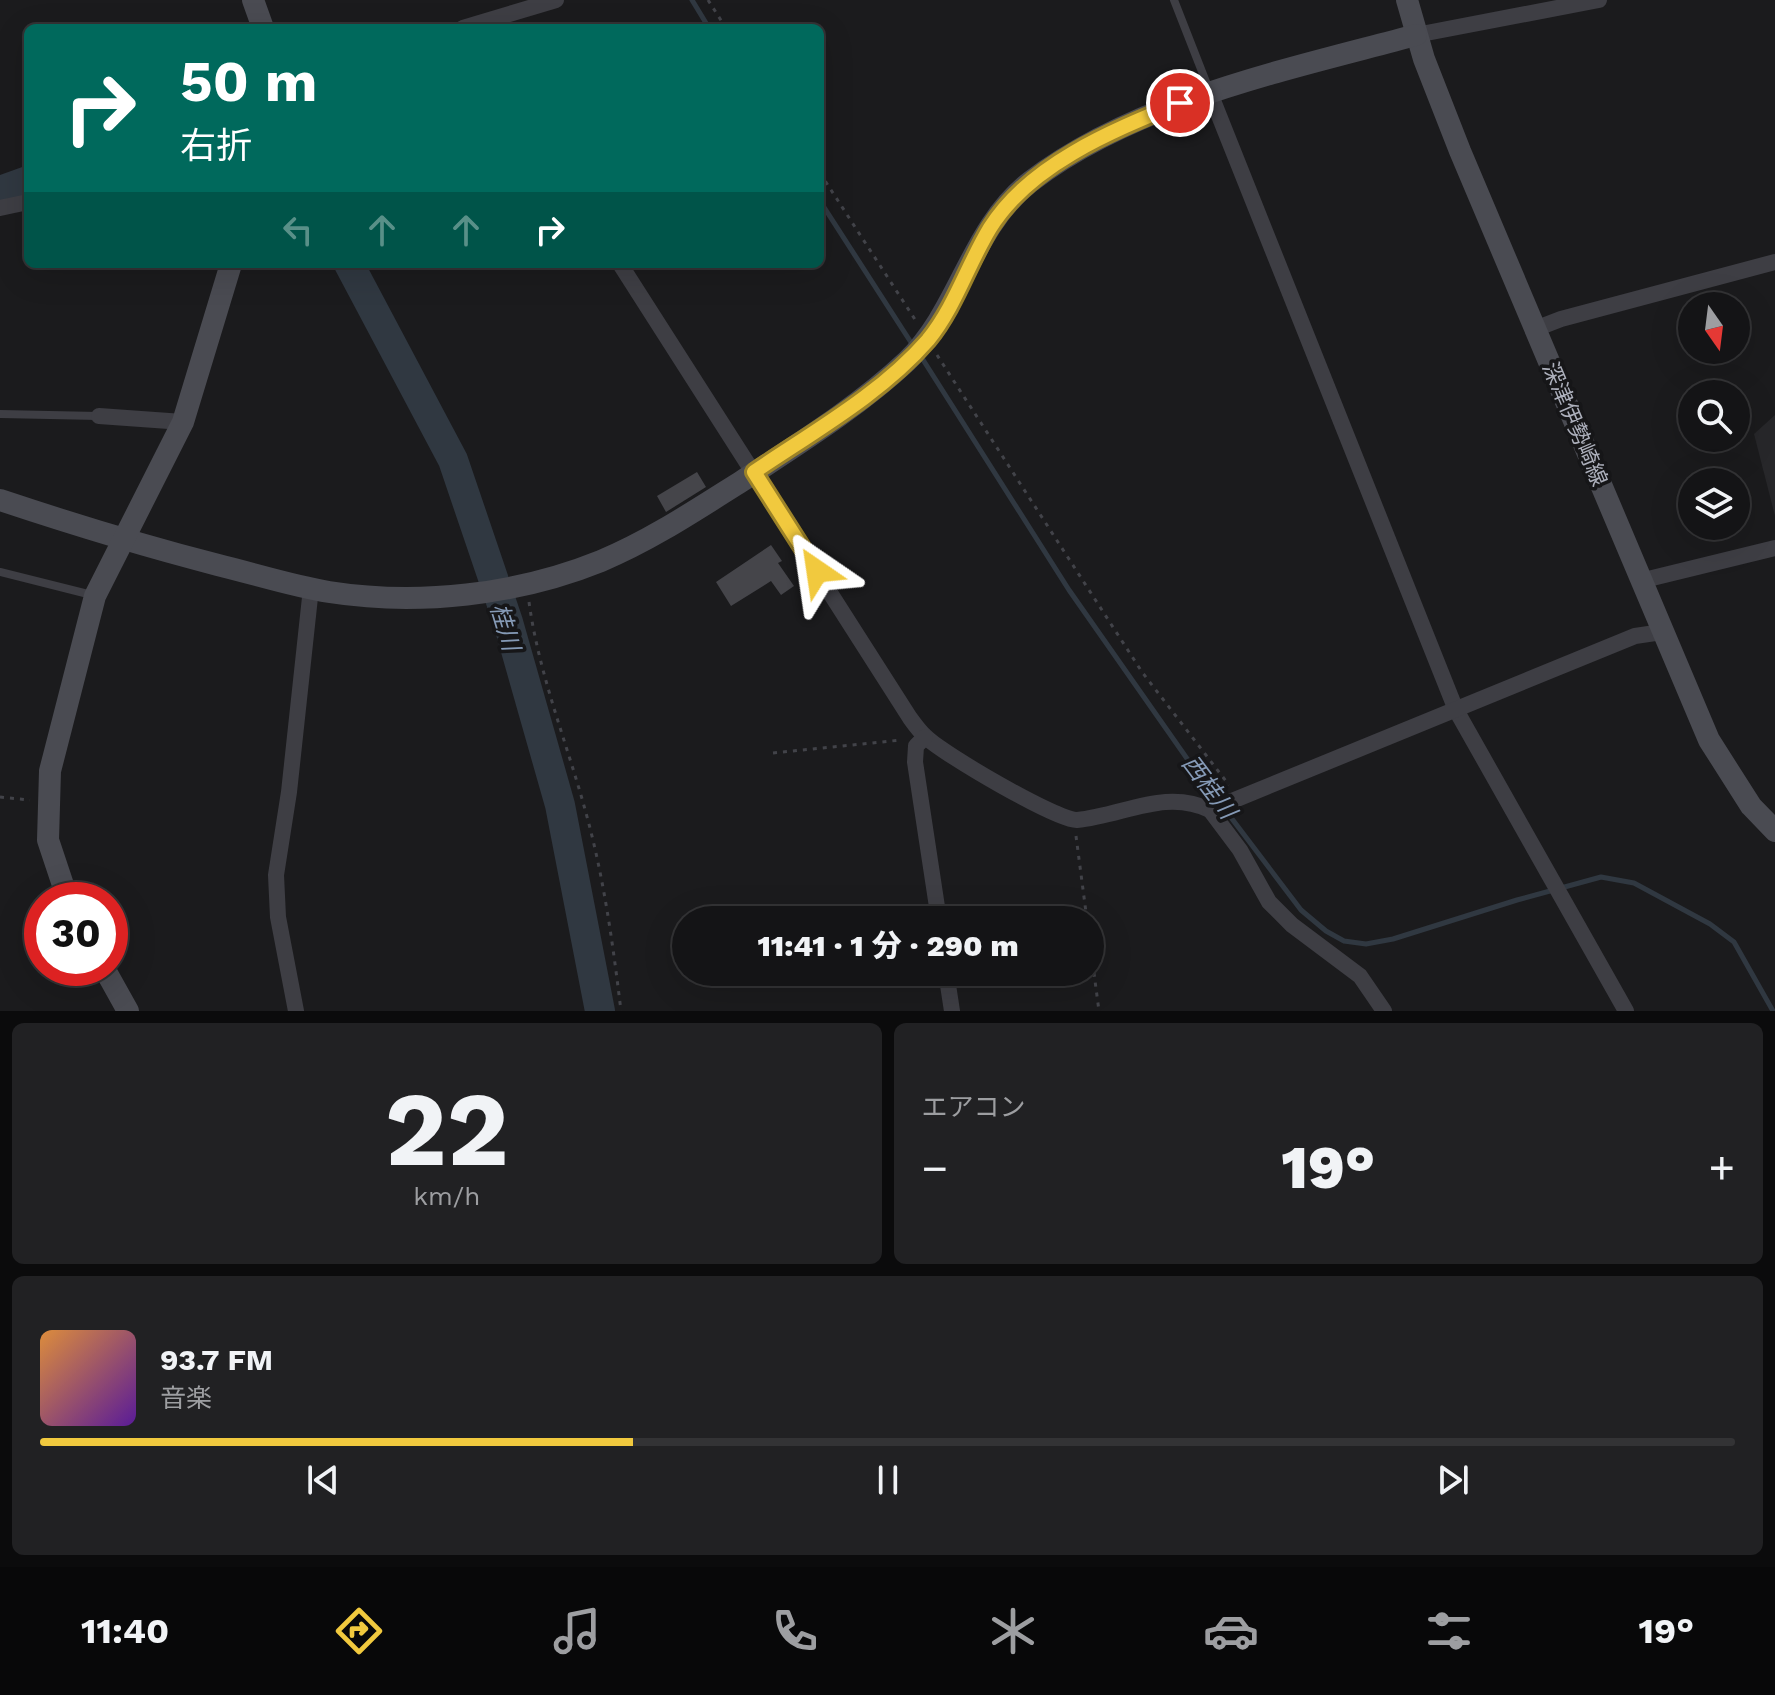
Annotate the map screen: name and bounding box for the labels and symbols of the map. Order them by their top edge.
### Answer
pin [1146,69,1214,137]
north arrow [1678,292,1750,364]
street label: 深津伊勢崎線 [1538,358,1612,490]
position arrow [775,529,859,613]
water label: 桂川 [485,600,526,657]
water label: 西桂川 [1176,750,1244,827]
speed limit sign: 30 [24,882,128,986]

